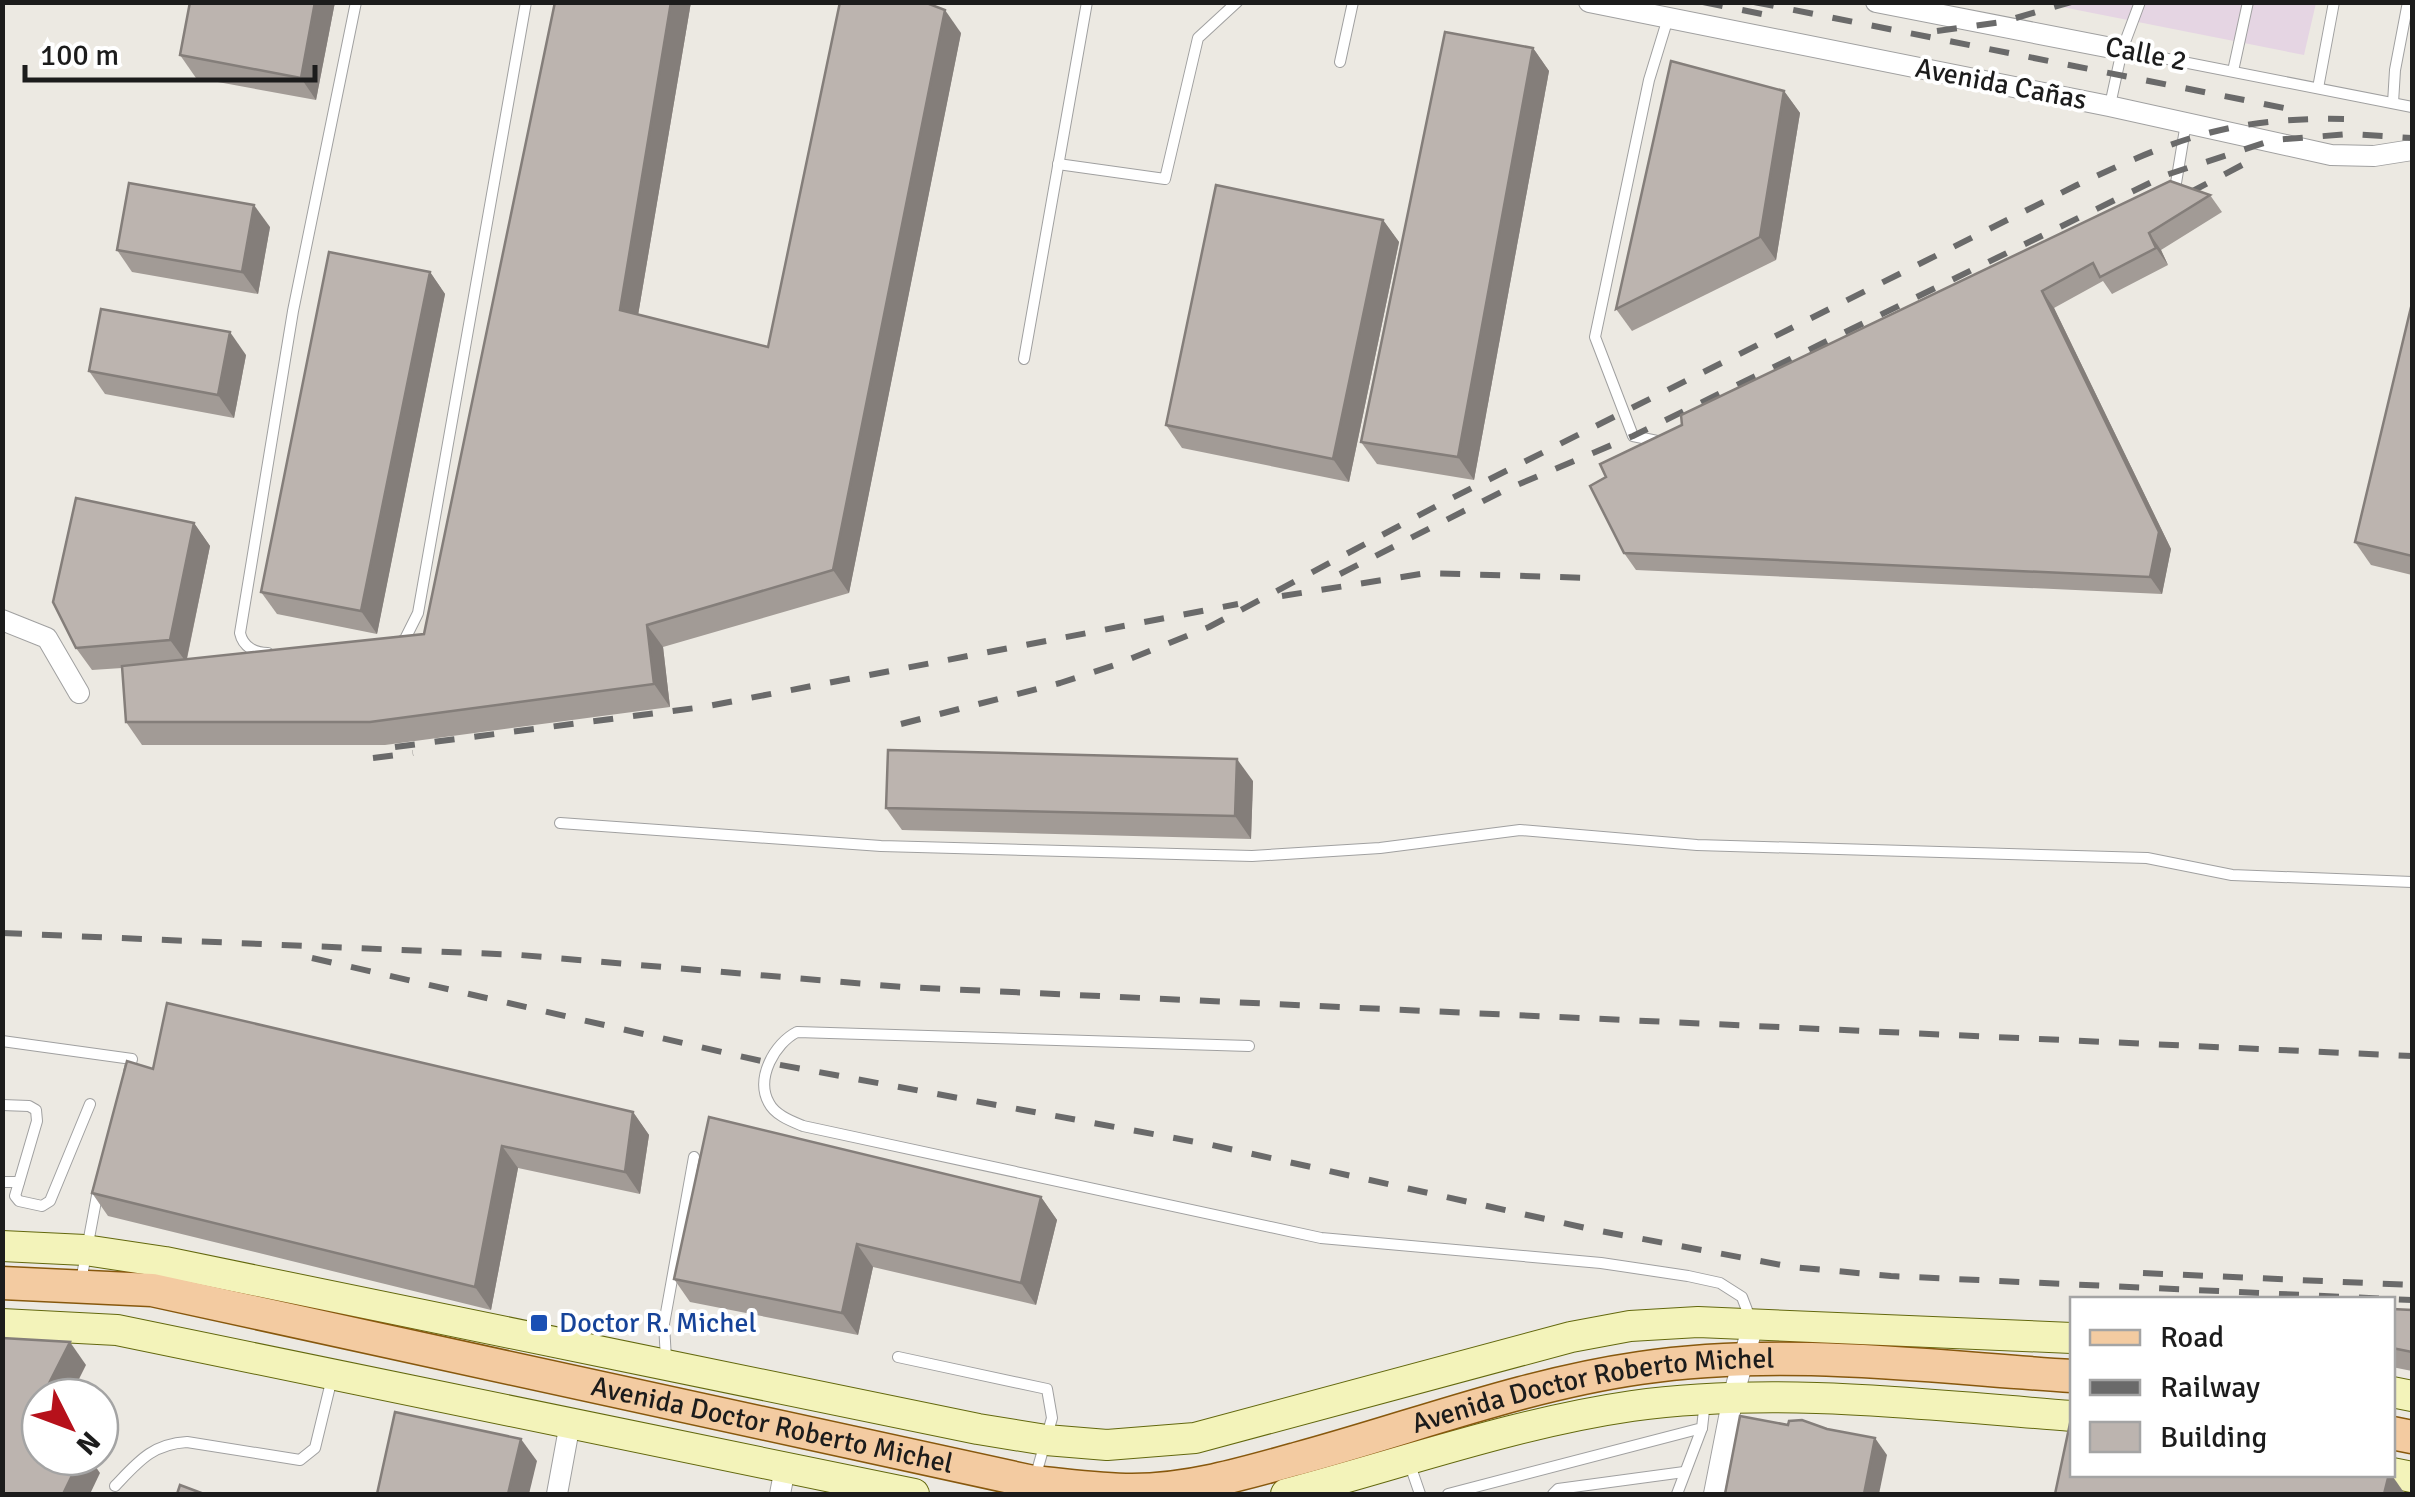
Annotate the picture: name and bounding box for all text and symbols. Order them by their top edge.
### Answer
scale bar [25,20,315,82]
street label: Calle 2 [2102,29,2190,79]
text: 100 m [40,37,119,74]
street label: Avenida Cañas [1912,51,2090,117]
legend [2070,1297,2395,1477]
place label: Doctor R. Michel [559,1306,757,1340]
marker: Doctor R. Michel [528,1312,550,1334]
text: Road [2160,1319,2224,1356]
street label: Avenida Doctor Roberto Michel [1408,1342,1775,1441]
street label: Avenida Doctor Roberto Michel [588,1369,956,1481]
text: Railway [2160,1369,2260,1406]
north arrow [20,1377,120,1477]
text: Building [2160,1419,2267,1456]
text: N [69,1424,107,1462]

